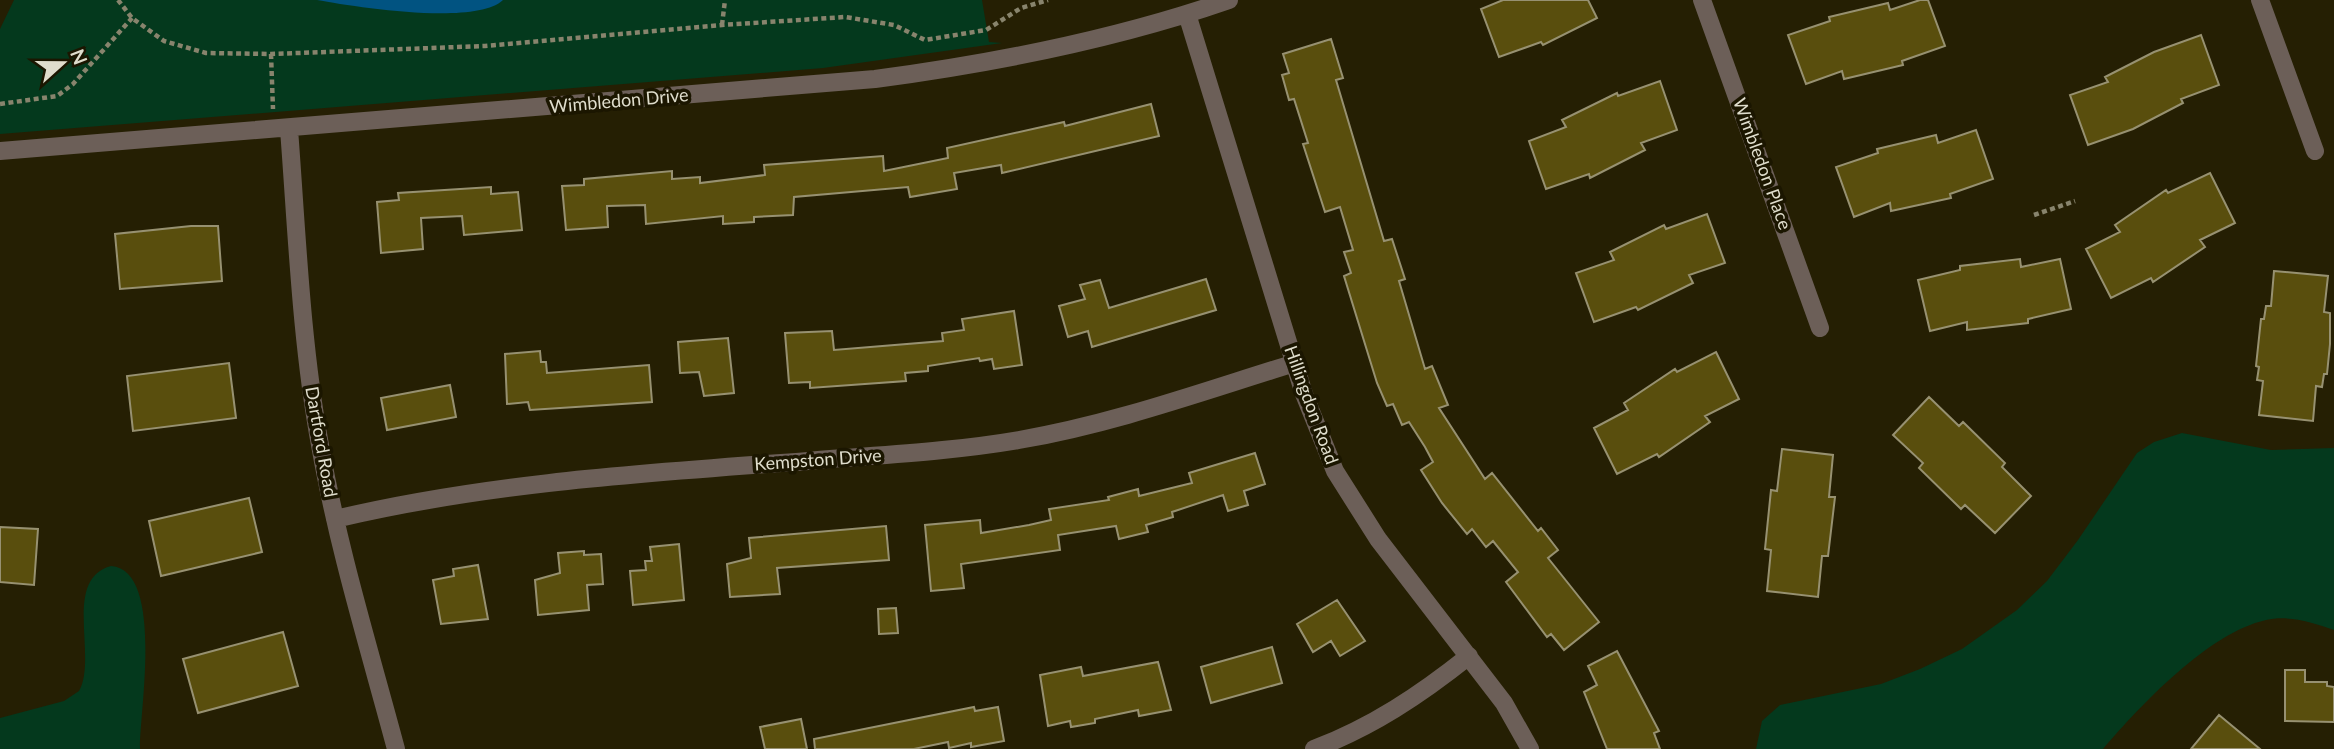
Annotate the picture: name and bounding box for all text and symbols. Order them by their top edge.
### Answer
north arrow [28,28,98,98]
text: N [66,46,93,68]
street label: Wimbledon Drive [549,83,689,117]
street label: Wimbledon Place [1729,95,1797,232]
street label: Hillingdon Road [1280,342,1344,467]
street label: Dartford Road [301,385,343,499]
street label: Kempston Drive [754,444,882,474]

